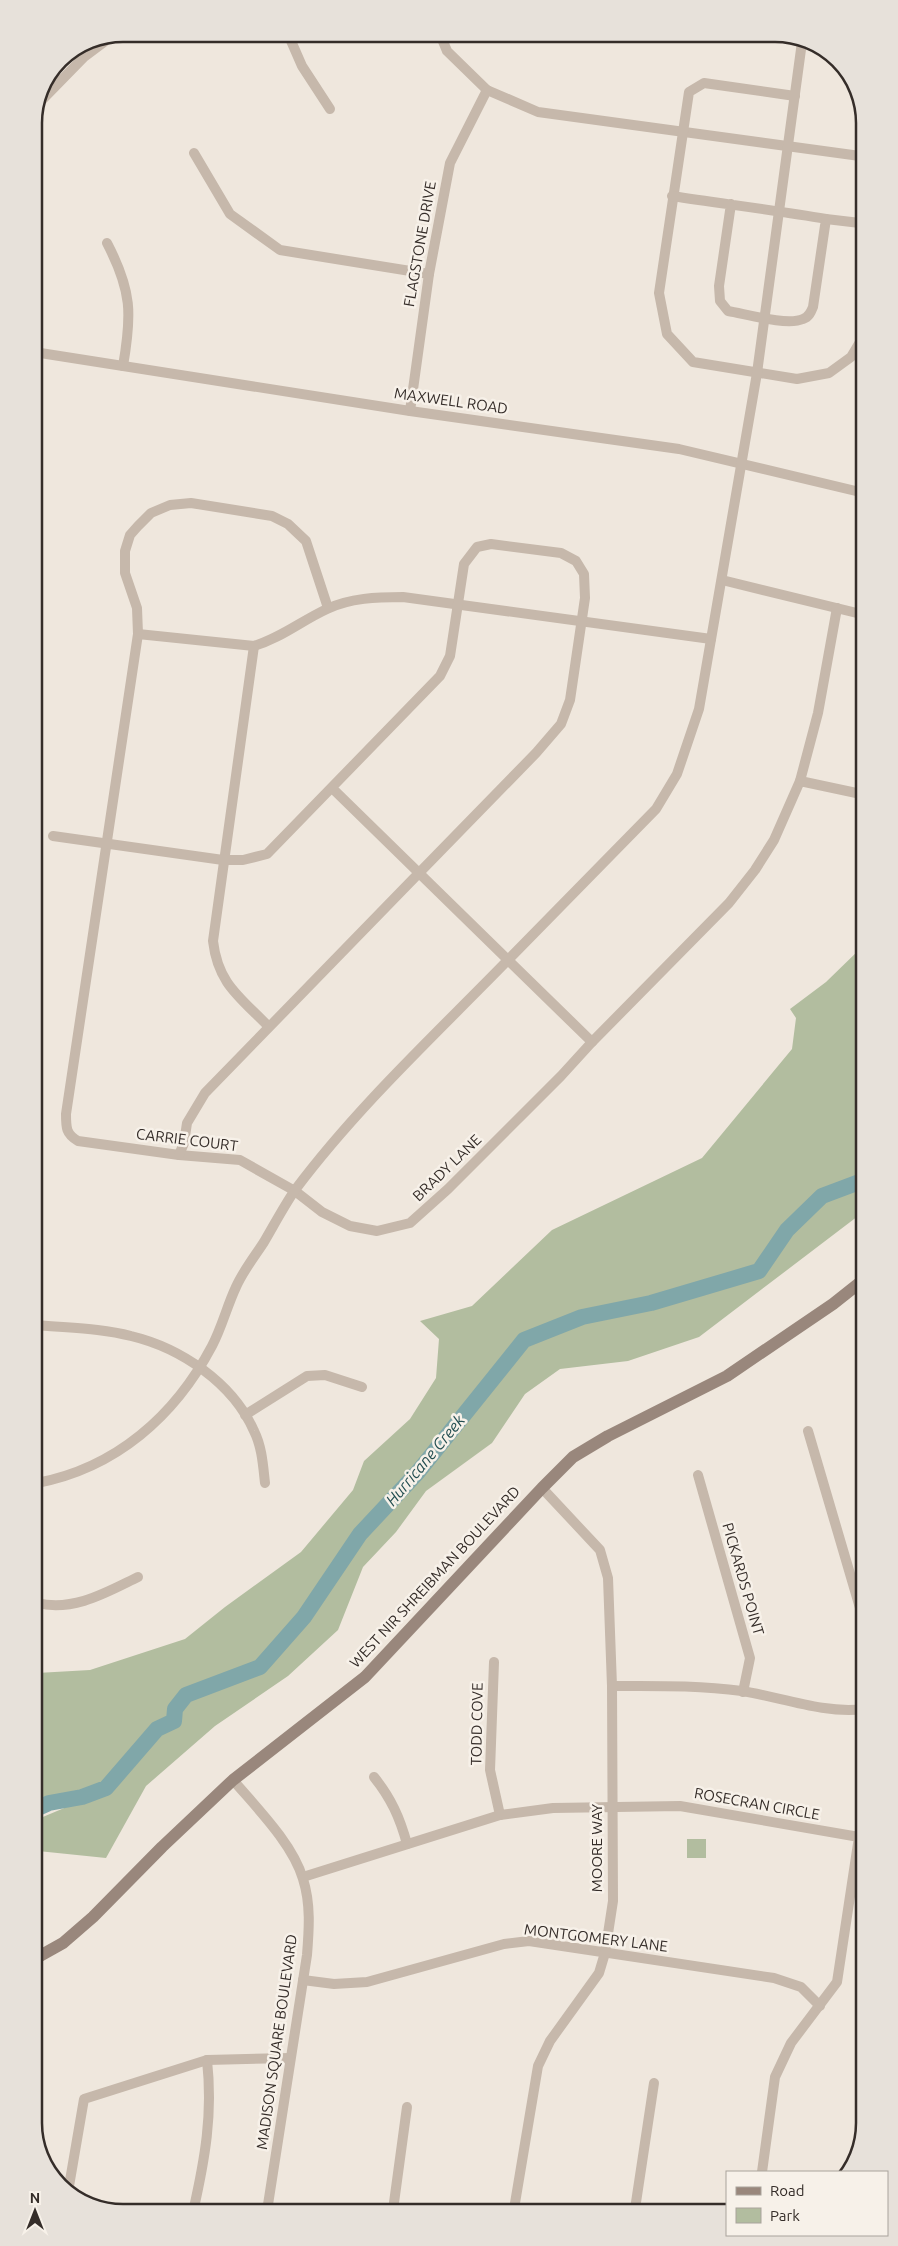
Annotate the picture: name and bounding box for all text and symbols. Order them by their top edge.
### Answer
street label: FLAGSTONE DRIVE [400,180,439,308]
street label: MAXWELL ROAD [393,384,509,417]
street label: CARRIE COURT [135,1125,240,1154]
street label: BRADY LANE [409,1131,484,1204]
water label: Hurricane Creek [382,1410,469,1509]
street label: WEST NIR SHREIBMAN BOULEVARD [346,1483,523,1671]
street label: PICKARDS POINT [719,1521,768,1638]
street label: TODD COVE [467,1682,486,1766]
street label: ROSECRAN CIRCLE [693,1784,821,1823]
street label: MOORE WAY [588,1803,605,1892]
street label: MONTGOMERY LANE [523,1920,669,1955]
street label: MADISON SQUARE BOULEVARD [253,1933,300,2151]
legend [726,2171,888,2236]
text: Road [770,2182,805,2199]
north arrow [10,2186,60,2236]
text: N [30,2190,40,2206]
text: Park [770,2207,800,2224]

